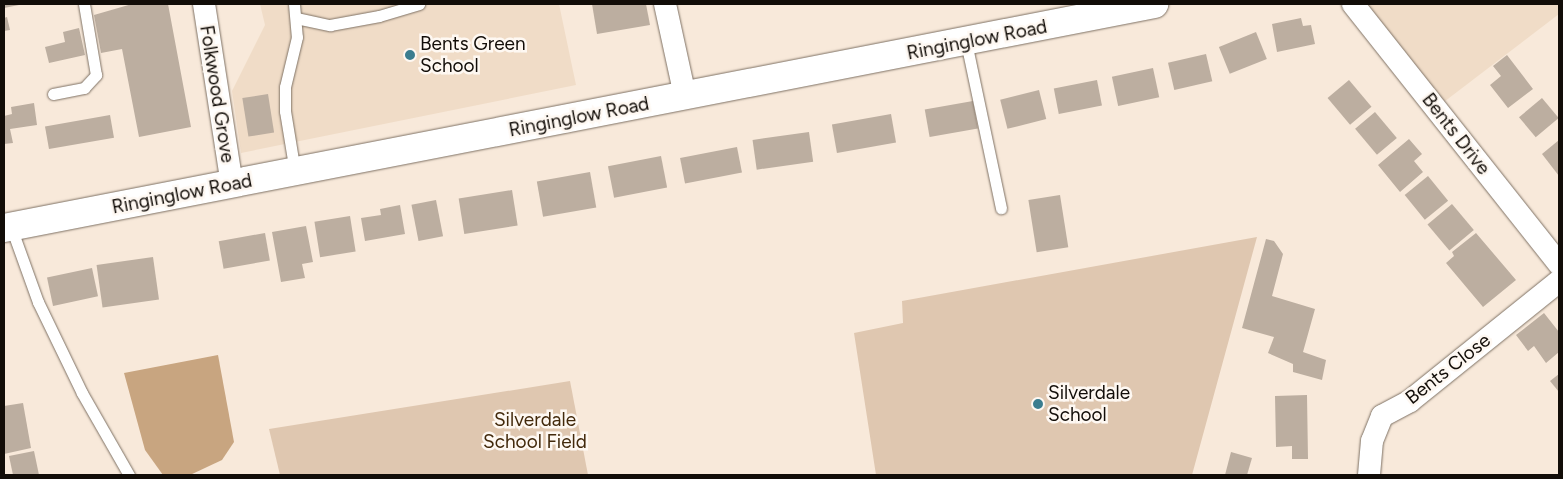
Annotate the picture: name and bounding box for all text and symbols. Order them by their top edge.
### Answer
street label: Ringinglow Road [905,15,1049,65]
street label: Folkwood Grove [195,24,239,164]
place label: Bents Green School [420,33,526,77]
marker: Bents Green School [404,49,416,61]
street label: Bents Drive [1417,89,1495,179]
street label: Ringinglow Road [507,92,651,142]
street label: Ringinglow Road [110,169,254,219]
street label: Bents Close [1401,329,1495,409]
place label: Silverdale School [1048,382,1130,426]
marker: Silverdale School [1032,398,1044,410]
park label: Silverdale School Field [483,409,587,453]

